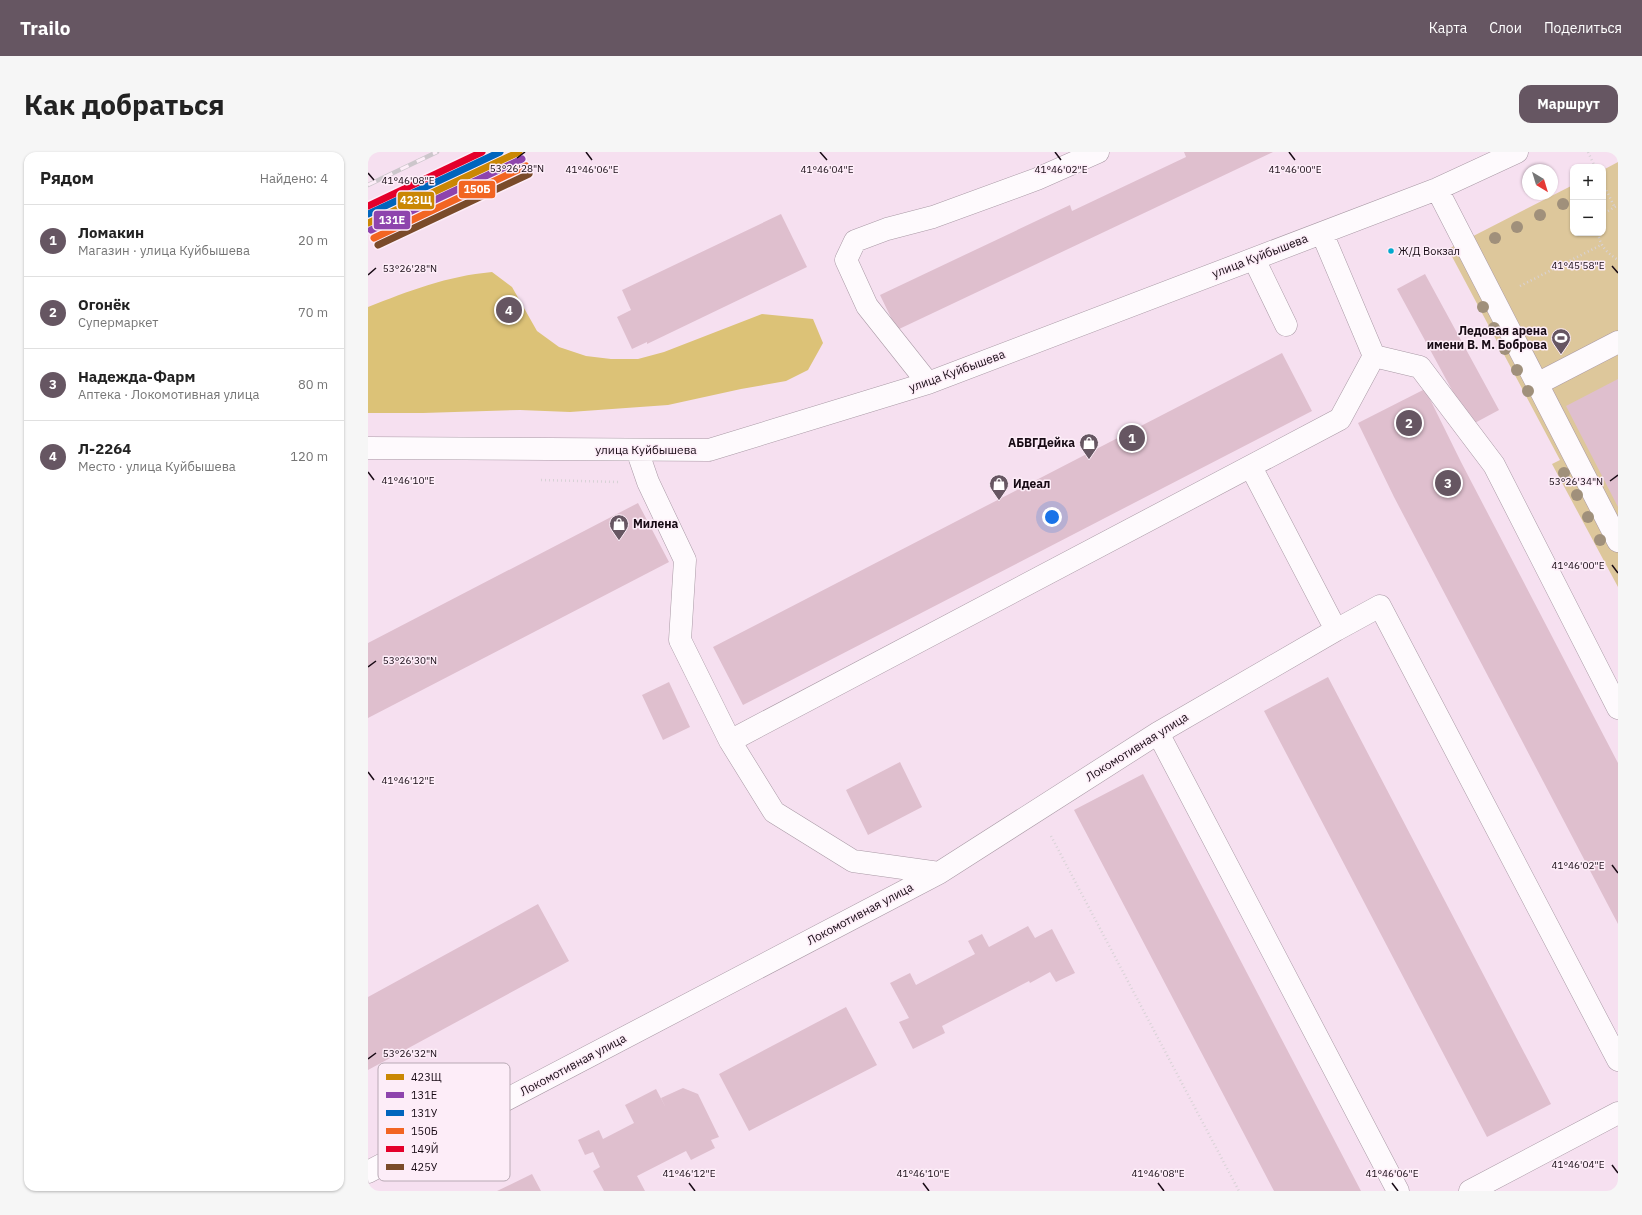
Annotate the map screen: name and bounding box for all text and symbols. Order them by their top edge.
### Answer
text: Trailo [20,16,70,40]
text: Карта [1429,19,1467,37]
text: Слои [1489,19,1522,37]
text: Поделиться [1544,19,1622,37]
button: Маршрут [1519,85,1618,123]
text: Как добраться [24,86,225,123]
text: 53°26'28"N [490,162,544,175]
text: 41°46'06"E [565,163,619,176]
text: 41°46'04"E [800,163,854,176]
text: 41°46'02"E [1034,163,1088,176]
text: 41°46'00"E [1268,163,1322,176]
north arrow [1522,164,1558,200]
map controls [1570,164,1606,236]
button: + [1570,164,1606,200]
text: Рядом [40,167,94,189]
text: Найдено: 4 [260,170,328,187]
text: 41°46'08"E [381,174,435,187]
line badge: 150Б [458,180,496,199]
text: 150Б [463,182,491,196]
line badge: 423Щ [397,191,435,210]
text: 423Щ [400,193,432,207]
button: − [1570,200,1606,236]
line badge: 131Е [373,210,411,230]
text: 131Е [379,213,406,227]
text: Ломакин [78,223,144,242]
street label: улица Куйбышева [1210,230,1310,281]
text: 1 [49,232,57,249]
text: 20 m [298,232,328,249]
text: Магазин · улица Куйбышева [78,242,250,259]
place label: Ж/Д Вокзал [1398,244,1460,258]
marker: Ж/Д Вокзал [1386,246,1396,256]
text: 41°45'58"E [1551,259,1605,272]
text: 53°26'28"N [383,262,437,275]
text: Огонёк [78,295,130,314]
pin: 4 [496,295,522,325]
text: 2 [49,304,57,321]
text: 70 m [298,304,328,321]
text: Супермаркет [78,314,158,331]
place label: Ледовая арена имени В. М. Боброва [1427,323,1547,352]
sports icon: Ледовая арена имени В. М. Боброва [1550,327,1572,355]
street label: улица Куйбышева [907,346,1008,395]
text: Надежда-Фарм [78,367,195,386]
text: 3 [49,376,57,393]
text: 80 m [298,376,328,393]
text: Аптека · Локомотивная улица [78,386,259,403]
pin: 2 [1396,408,1422,438]
pin: 1 [1119,423,1145,453]
shop icon: АБВГДейка [1078,432,1100,460]
place label: АБВГДейка [1008,435,1075,450]
text: Л-2264 [78,439,131,458]
street label: улица Куйбышева [595,442,697,457]
text: 4 [49,448,57,465]
text: 120 m [290,448,328,465]
text: Место · улица Куйбышева [78,458,236,475]
pin: 3 [1435,468,1461,498]
shop icon: Идеал [988,473,1010,501]
text: 41°46'10"E [381,474,435,487]
text: 53°26'34"N [1549,475,1603,488]
place label: Идеал [1013,476,1050,491]
your location [1042,507,1062,527]
shop icon: Милена [608,513,630,541]
place label: Милена [633,516,679,531]
text: 41°46'00"E [1551,559,1605,572]
text: 53°26'30"N [383,654,437,667]
street label: Локомотивная улица [1083,709,1191,784]
text: 41°46'12"E [381,774,435,787]
text: 41°46'02"E [1551,859,1605,872]
street label: Локомотивная улица [804,879,916,948]
street label: Локомотивная улица [517,1030,629,1099]
text: 53°26'32"N [383,1047,437,1060]
legend [378,1063,510,1181]
text: 423Щ [411,1070,442,1084]
text: 131Е [411,1088,437,1102]
text: 131У [411,1106,438,1120]
text: 150Б [411,1124,438,1138]
text: 149Й [411,1142,439,1156]
text: 41°46'04"E [1551,1158,1605,1171]
text: 425У [411,1160,438,1174]
text: 41°46'12"E [662,1167,716,1180]
text: 41°46'10"E [896,1167,950,1180]
text: 41°46'08"E [1131,1167,1185,1180]
text: 41°46'06"E [1365,1167,1419,1180]

